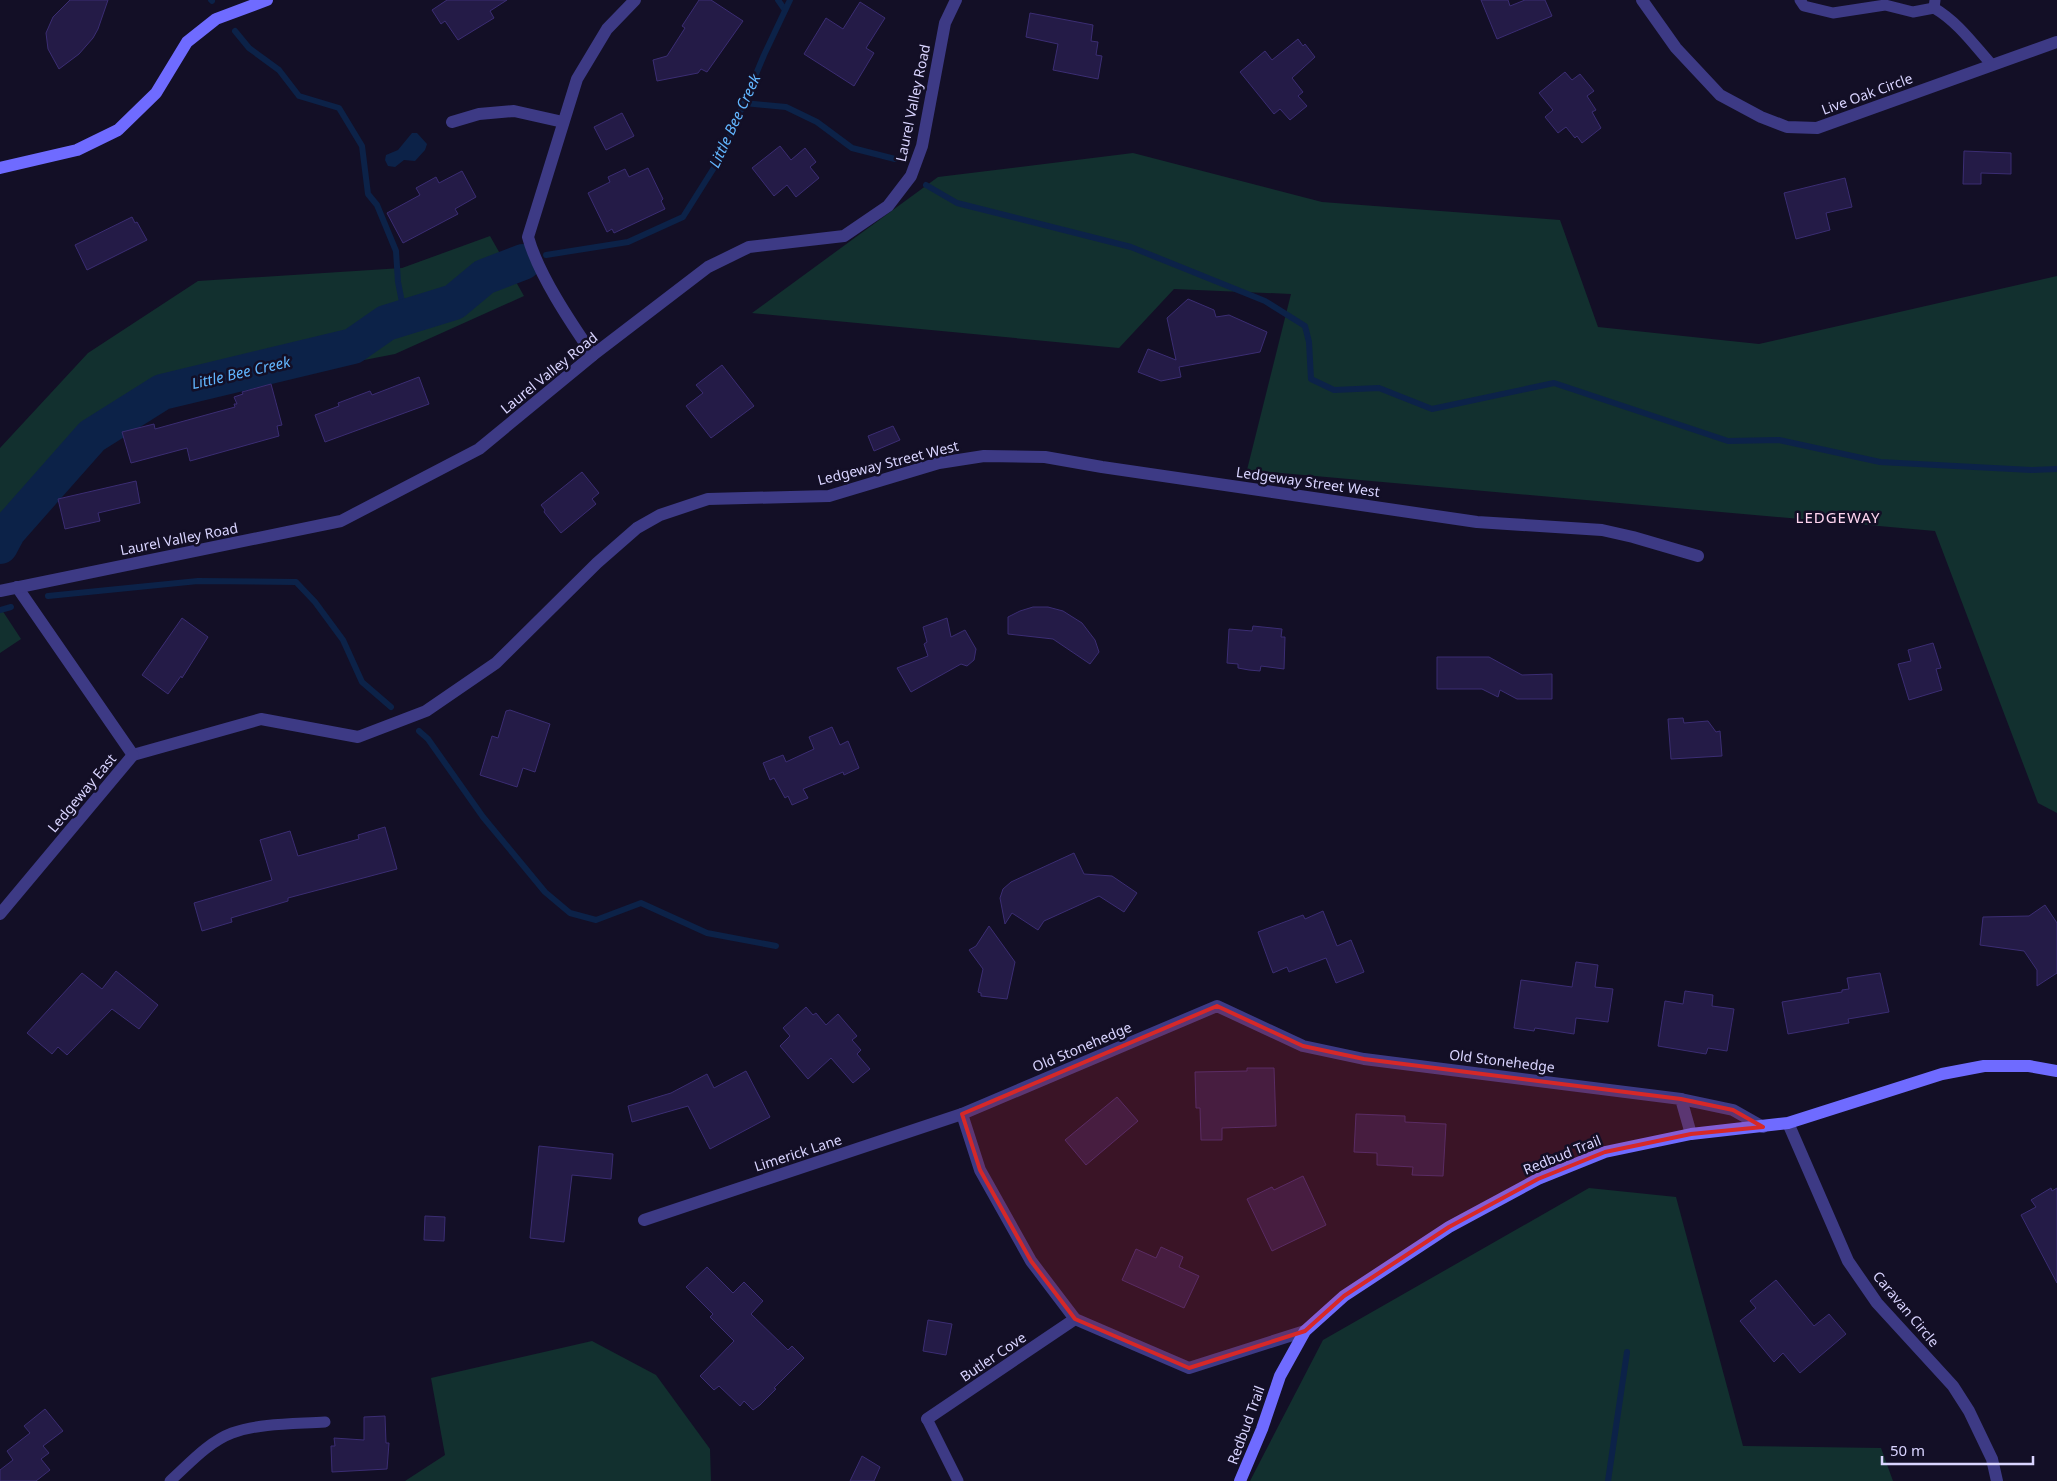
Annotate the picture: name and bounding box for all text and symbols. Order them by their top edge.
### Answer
street label: Laurel Valley Road [891,42,934,163]
street label: Live Oak Circle [1819,68,1915,119]
water label: Little Bee Creek [704,70,765,171]
street label: Laurel Valley Road [496,328,601,418]
water label: Little Bee Creek [189,351,293,393]
street label: Ledgeway Street West [815,436,960,489]
street label: Ledgeway Street West [1235,462,1381,501]
district label: LEDGEWAY [1796,507,1880,527]
street label: Laurel Valley Road [118,518,239,559]
street label: Ledgeway East [43,749,120,836]
street label: Old Stonehedge [1029,1017,1134,1076]
street label: Old Stonehedge [1448,1045,1556,1076]
street label: Limerick Lane [752,1129,844,1176]
street label: Redbud Trail [1520,1130,1604,1179]
street label: Caravan Circle [1869,1267,1944,1351]
street label: Butler Cove [956,1327,1030,1386]
street label: Redbud Trail [1223,1383,1269,1467]
scale bar [1882,1434,2033,1466]
text: 50 m [1890,1440,1925,1460]

